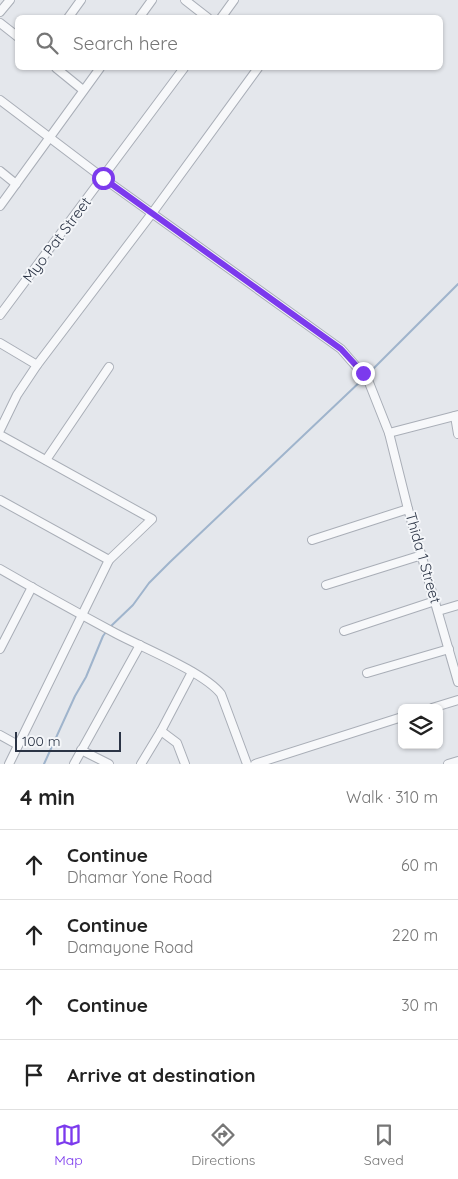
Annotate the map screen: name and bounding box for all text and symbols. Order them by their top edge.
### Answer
search box [15,15,443,70]
icon: search [33,29,61,57]
text: Search here [73,31,178,55]
route start [92,167,115,190]
street label: Myo Pat Street [18,193,95,286]
route end [352,362,375,385]
street label: Thida 1 Street [401,510,446,606]
map controls [398,704,443,749]
button: layers [398,704,443,749]
scale bar [15,729,121,752]
text: 100 m [22,732,60,750]
text: 4 min [20,784,75,810]
text: Walk · 310 m [346,787,438,807]
text: Continue [67,843,148,867]
icon: ahead [20,851,48,879]
text: 60 m [401,855,438,875]
text: Dhamar Yone Road [67,867,212,887]
text: Continue [67,913,148,937]
icon: ahead [20,921,48,949]
text: 220 m [392,925,438,945]
text: Damayone Road [67,937,194,957]
icon: ahead [20,991,48,1019]
text: Continue [67,993,148,1017]
text: 30 m [401,995,438,1015]
icon: arrive [20,1061,48,1089]
text: Arrive at destination [67,1063,256,1087]
tab: Map [54,1121,83,1169]
tab: Directions [191,1121,255,1169]
tab: Saved [364,1121,404,1169]

